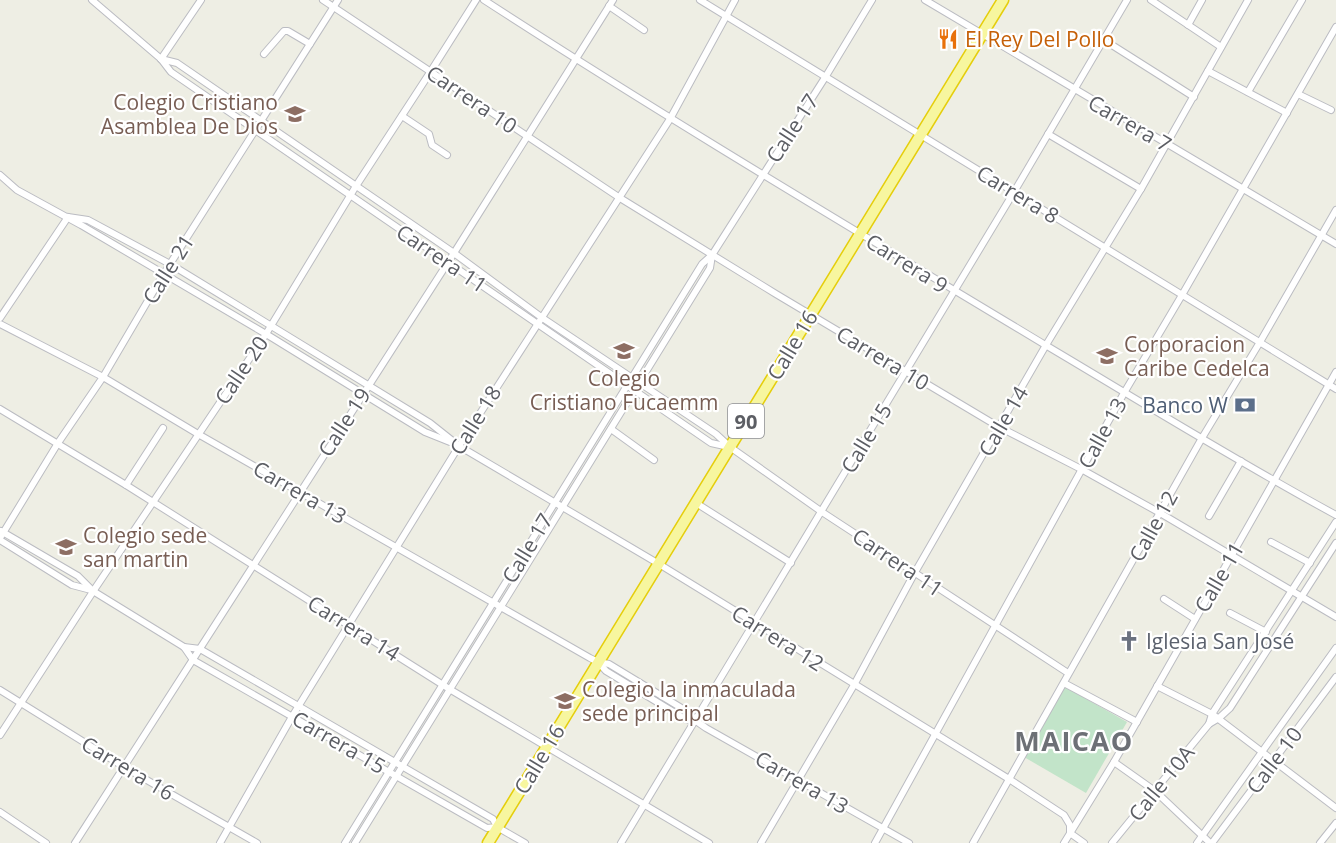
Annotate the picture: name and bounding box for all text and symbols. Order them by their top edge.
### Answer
place label: El Rey Del Pollo [965,25,1114,53]
restaurant icon: El Rey Del Pollo [936,27,960,51]
street label: Carrera 10 [421,58,523,140]
place label: Colegio Cristiano Asamblea De Dios [101,88,278,140]
street label: Calle 17 [759,88,825,168]
street label: Carrera 7 [1083,88,1177,158]
school or university icon: Colegio Cristiano Asamblea De Dios [283,102,307,126]
street label: Carrera 8 [972,158,1064,230]
street label: Carrera 11 [391,217,493,299]
street label: Carrera 9 [861,227,953,299]
street label: Calle 21 [136,229,200,309]
street label: Calle 16 [760,305,824,385]
street label: Carrera 10 [831,319,935,397]
street label: Calle 20 [208,330,274,410]
place label: Corporacion Caribe Cedelca [1124,330,1270,382]
school or university icon: Colegio Cristiano Fucaemm [612,339,636,363]
school or university icon: Corporacion Caribe Cedelca [1095,344,1119,368]
place label: Colegio Cristiano Fucaemm [530,364,718,416]
street label: Calle 18 [443,380,507,460]
street label: Calle 14 [972,381,1034,461]
street label: Calle 19 [311,382,377,462]
place label: Banco W [1142,391,1229,419]
street label: Calle 13 [1071,393,1133,473]
bank icon: Banco W [1233,393,1257,417]
street label: Calle 15 [834,398,898,478]
road number: 90 [728,404,764,438]
street label: Carrera 13 [248,454,352,530]
street label: Calle 12 [1122,486,1184,566]
street label: Calle 17 [495,508,559,588]
place label: Colegio sede san martin [83,521,207,573]
street label: Carrera 11 [847,521,949,603]
school or university icon: Colegio sede san martin [54,535,78,559]
street label: Calle 11 [1188,537,1250,617]
street label: Carrera 14 [303,589,405,667]
street label: Carrera 12 [727,599,829,677]
place label: Iglesia San José [1146,627,1294,655]
church icon: Iglesia San José [1117,629,1141,653]
place label: Colegio la inmaculada sede principal [582,675,796,727]
school or university icon: Colegio la inmaculada sede principal [553,689,577,713]
street label: Carrera 15 [287,704,391,780]
street label: Calle 16 [507,719,571,799]
street label: Calle 10 [1240,721,1308,799]
district label: MAICAO [1014,722,1134,759]
street label: Carrera 16 [76,729,180,807]
street label: Calle 10A [1122,739,1201,827]
street label: Carrera 13 [750,744,854,820]

